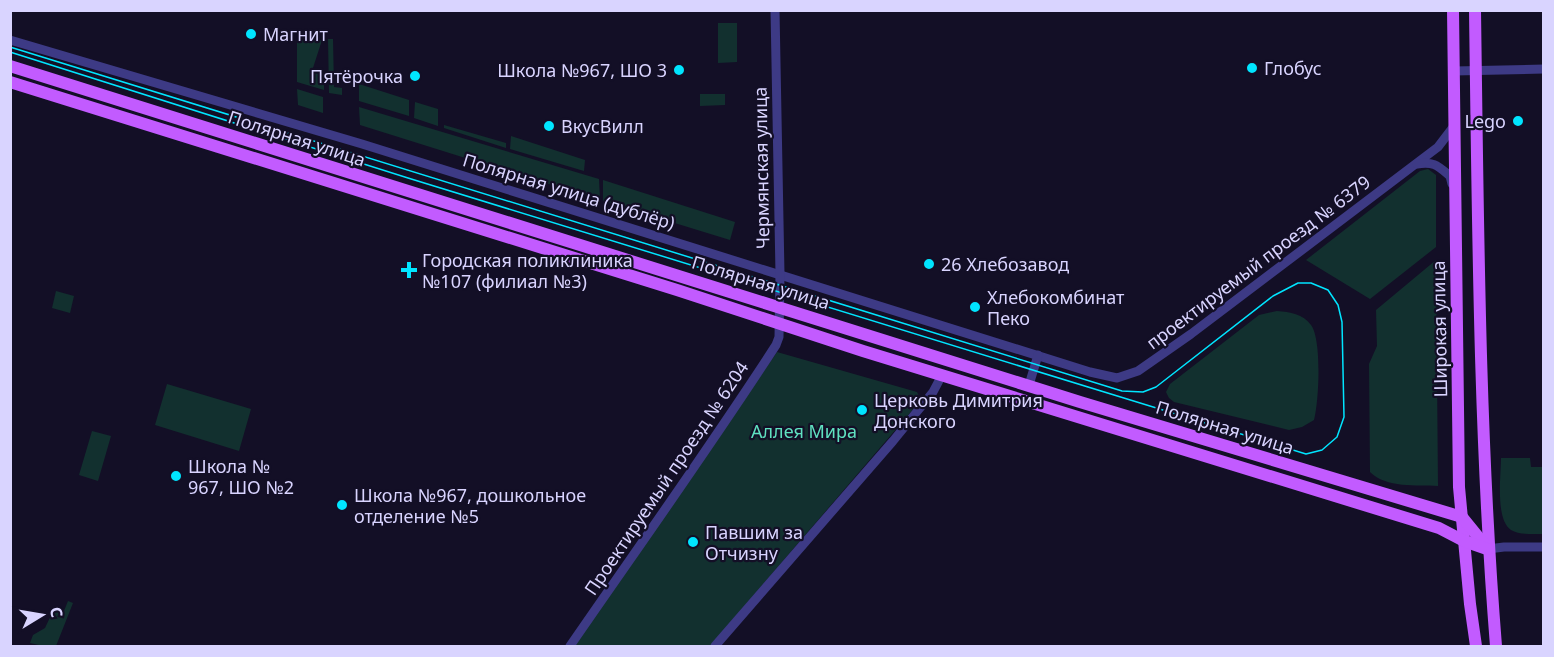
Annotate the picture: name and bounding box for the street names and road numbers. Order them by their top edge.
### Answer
street label: Чермянская улица [748,87,774,249]
street label: Полярная улица [225,105,369,171]
street label: Полярная улица (дублёр) [460,147,678,235]
street label: проектируемый проезд № 6379 [1141,170,1375,354]
street label: Полярная улица [689,250,833,314]
street label: Широкая улица [1426,260,1452,398]
street label: Проектируемый проезд № 6204 [579,356,753,600]
street label: Полярная улица [1153,395,1297,459]

